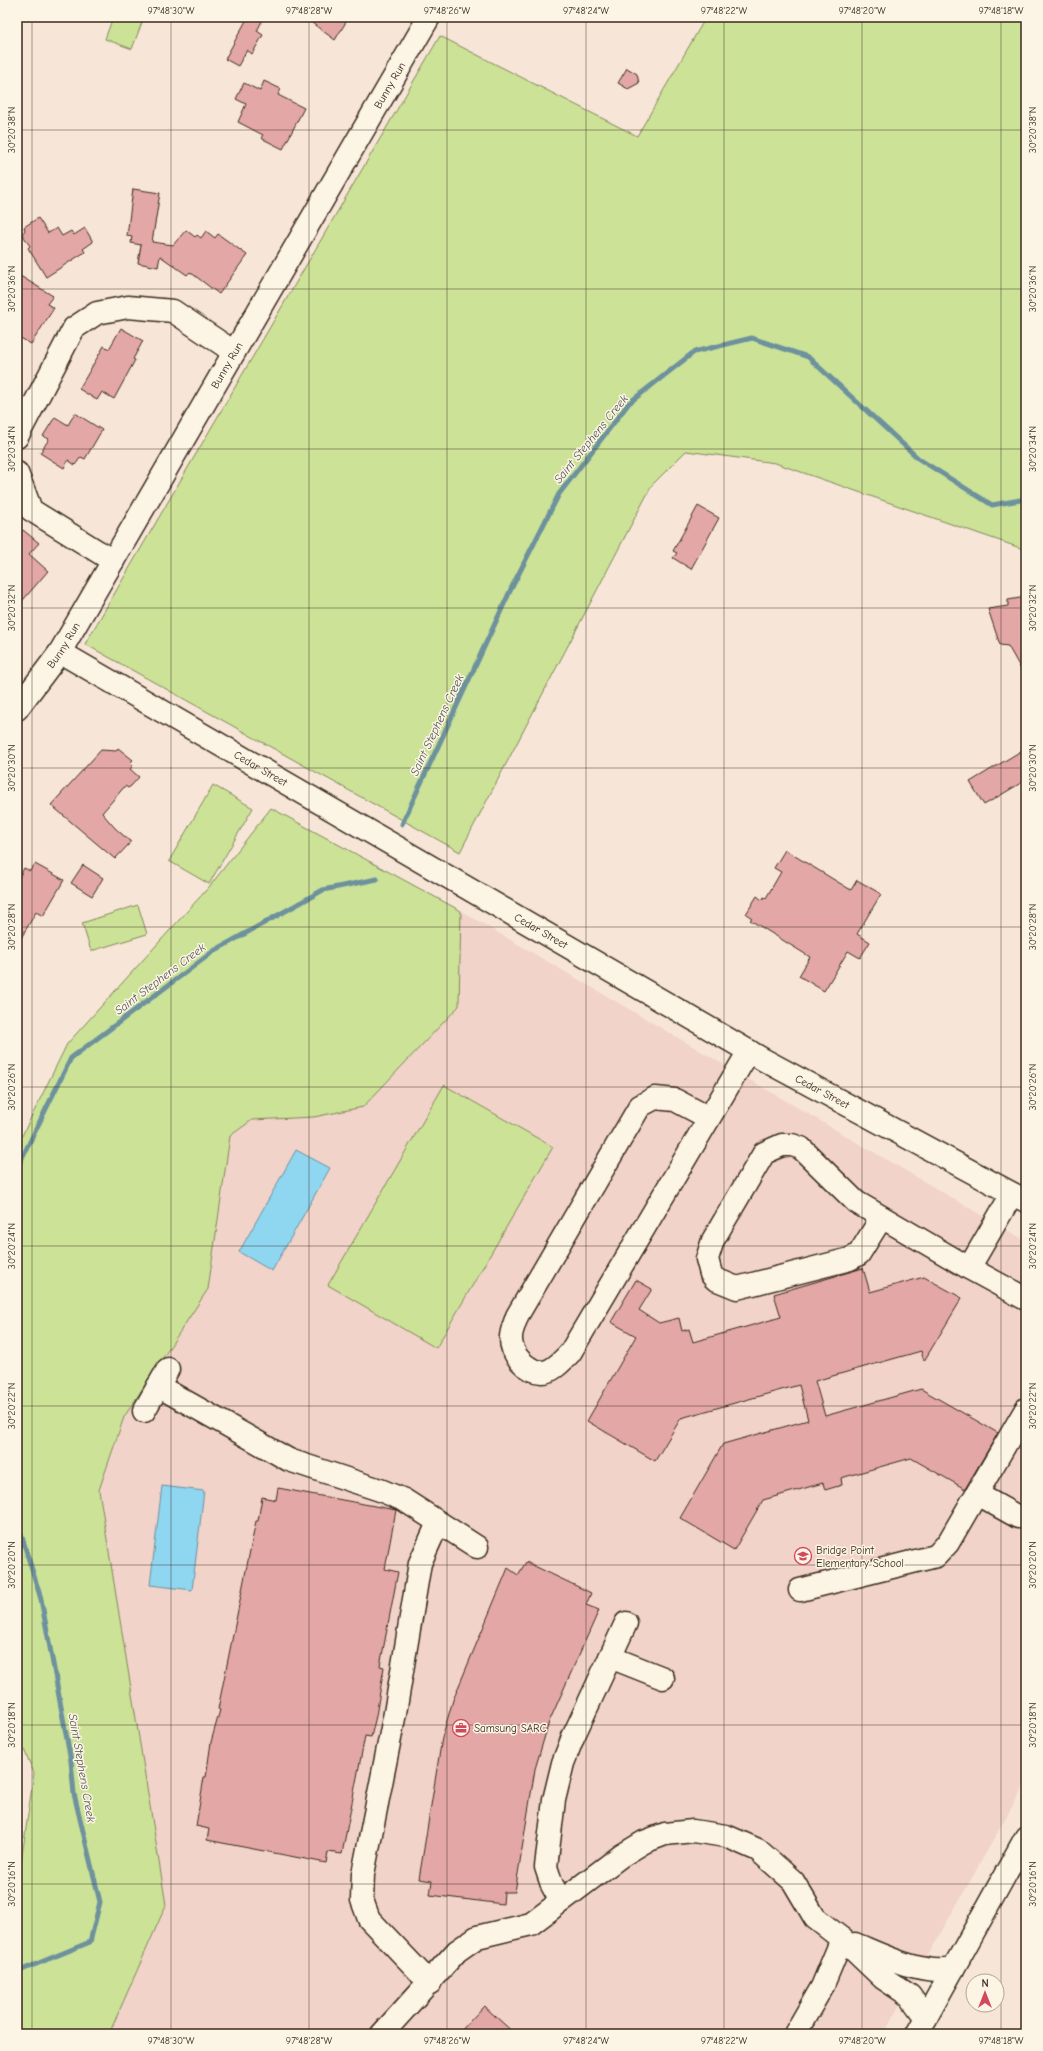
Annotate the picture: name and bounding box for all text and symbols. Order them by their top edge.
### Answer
text: 97°48'30"W [147,5,195,17]
text: 97°48'28"W [286,5,332,17]
text: 97°48'26"W [424,5,471,17]
text: 97°48'24"W [563,5,609,17]
text: 97°48'22"W [701,5,747,17]
text: 97°48'20"W [838,5,886,17]
text: 97°48'18"W [979,5,1024,17]
street label: Bunny Run [371,60,408,111]
text: 30°20'38"N [6,107,18,153]
text: 30°20'38"N [1027,107,1039,153]
text: 30°20'36"N [6,266,18,312]
text: 30°20'36"N [1027,266,1039,312]
street label: Bunny Run [208,340,246,391]
water label: Saint Stephens Creek [551,392,631,486]
text: 30°20'34"N [6,426,18,472]
text: 30°20'34"N [1027,426,1039,472]
text: 30°20'32"N [6,585,18,631]
text: 30°20'32"N [1027,585,1039,631]
street label: Bunny Run [44,620,83,671]
water label: Saint Stephens Creek [407,672,467,778]
text: 30°20'30"N [6,744,18,792]
text: 30°20'30"N [1027,744,1039,792]
street label: Cedar Street [231,748,290,790]
text: 30°20'28"N [6,904,18,950]
text: 30°20'28"N [1027,904,1039,950]
street label: Cedar Street [512,911,571,952]
water label: Saint Stephens Creek [112,940,208,1018]
text: 30°20'26"N [6,1064,18,1110]
text: 30°20'26"N [1027,1064,1039,1110]
street label: Cedar Street [793,1072,852,1112]
text: 30°20'24"N [6,1223,18,1269]
text: 30°20'24"N [1027,1223,1039,1269]
text: 30°20'22"N [6,1383,18,1429]
text: 30°20'22"N [1027,1383,1039,1429]
text: 30°20'20"N [6,1541,18,1589]
text: 30°20'20"N [1027,1541,1039,1589]
place label: Bridge Point Elementary School [816,1544,904,1570]
school or university icon: Bridge Point Elementary School [793,1546,813,1566]
text: 30°20'18"N [6,1702,18,1748]
text: 30°20'18"N [1027,1702,1039,1748]
water label: Saint Stephens Creek [66,1713,98,1824]
office icon: Samsung SARC [451,1718,471,1738]
place label: Samsung SARC [474,1722,547,1735]
text: 30°20'16"N [6,1861,18,1907]
text: 30°20'16"N [1027,1861,1039,1907]
north arrow [965,1973,1005,2013]
text: N [981,1977,989,1990]
text: 97°48'30"W [147,2035,195,2047]
text: 97°48'28"W [286,2035,332,2047]
text: 97°48'26"W [424,2035,471,2047]
text: 97°48'24"W [563,2035,609,2047]
text: 97°48'22"W [701,2035,747,2047]
text: 97°48'20"W [838,2035,886,2047]
text: 97°48'18"W [979,2035,1024,2047]

